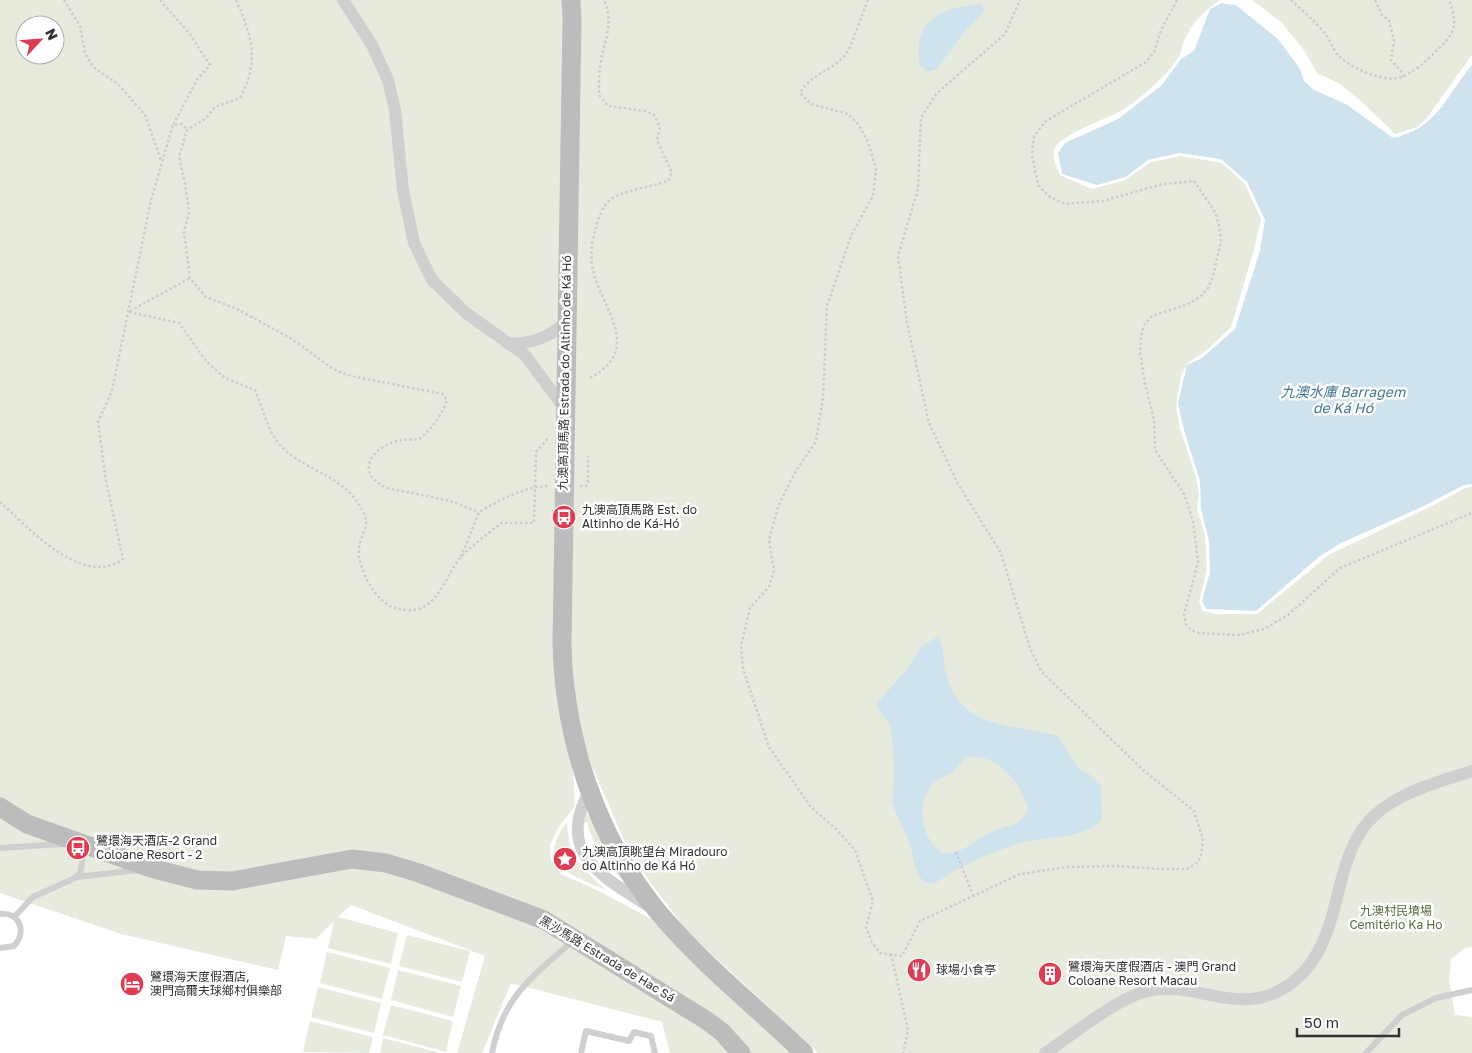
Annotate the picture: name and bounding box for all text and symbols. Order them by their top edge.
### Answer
north arrow [15,15,65,65]
text: N [42,26,62,43]
street label: 九澳高頂馬路 Estrada do Altinho de Ká Hó [555,255,574,491]
water label: 九澳水庫 Barragem de Ká Hó [1281,383,1406,416]
place label: 九澳高頂馬路 Est. do Altinho de Ká-Hó [582,502,697,531]
bus stop icon: 九澳高頂馬路 Est. do Altinho de Ká-Hó [551,504,577,530]
place label: 鷺環海天酒店-2 Grand Coloane Resort - 2 [96,833,217,862]
bus stop icon: 鷺環海天酒店-2 Grand Coloane Resort - 2 [65,835,91,861]
place label: 九澳高頂眺望台 Miradouro do Altinho de Ká Hó [582,844,727,873]
place icon: 九澳高頂眺望台 Miradouro do Altinho de Ká Hó [552,846,578,872]
park label: 九澳村民墳場 Cemitério Ka Ho [1349,903,1443,932]
street label: 黑沙馬路 Estrada de Hac Sá [537,912,678,1005]
restaurant icon: 球場小食亭 [906,957,932,983]
place label: 鷺環海天度假酒店 - 澳門 Grand Coloane Resort Macau [1068,959,1236,988]
building icon: 鷺環海天度假酒店 - 澳門 Grand Coloane Resort Macau [1037,961,1063,987]
place label: 球場小食亭 [936,962,996,977]
place label: 鷺環海天度假酒店, 澳門高爾夫球鄉村俱樂部 [150,969,282,998]
hotel icon: 鷺環海天度假酒店, 澳門高爾夫球鄉村俱樂部 [119,971,145,997]
scale bar [1297,1006,1400,1038]
text: 50 m [1304,1013,1339,1031]

